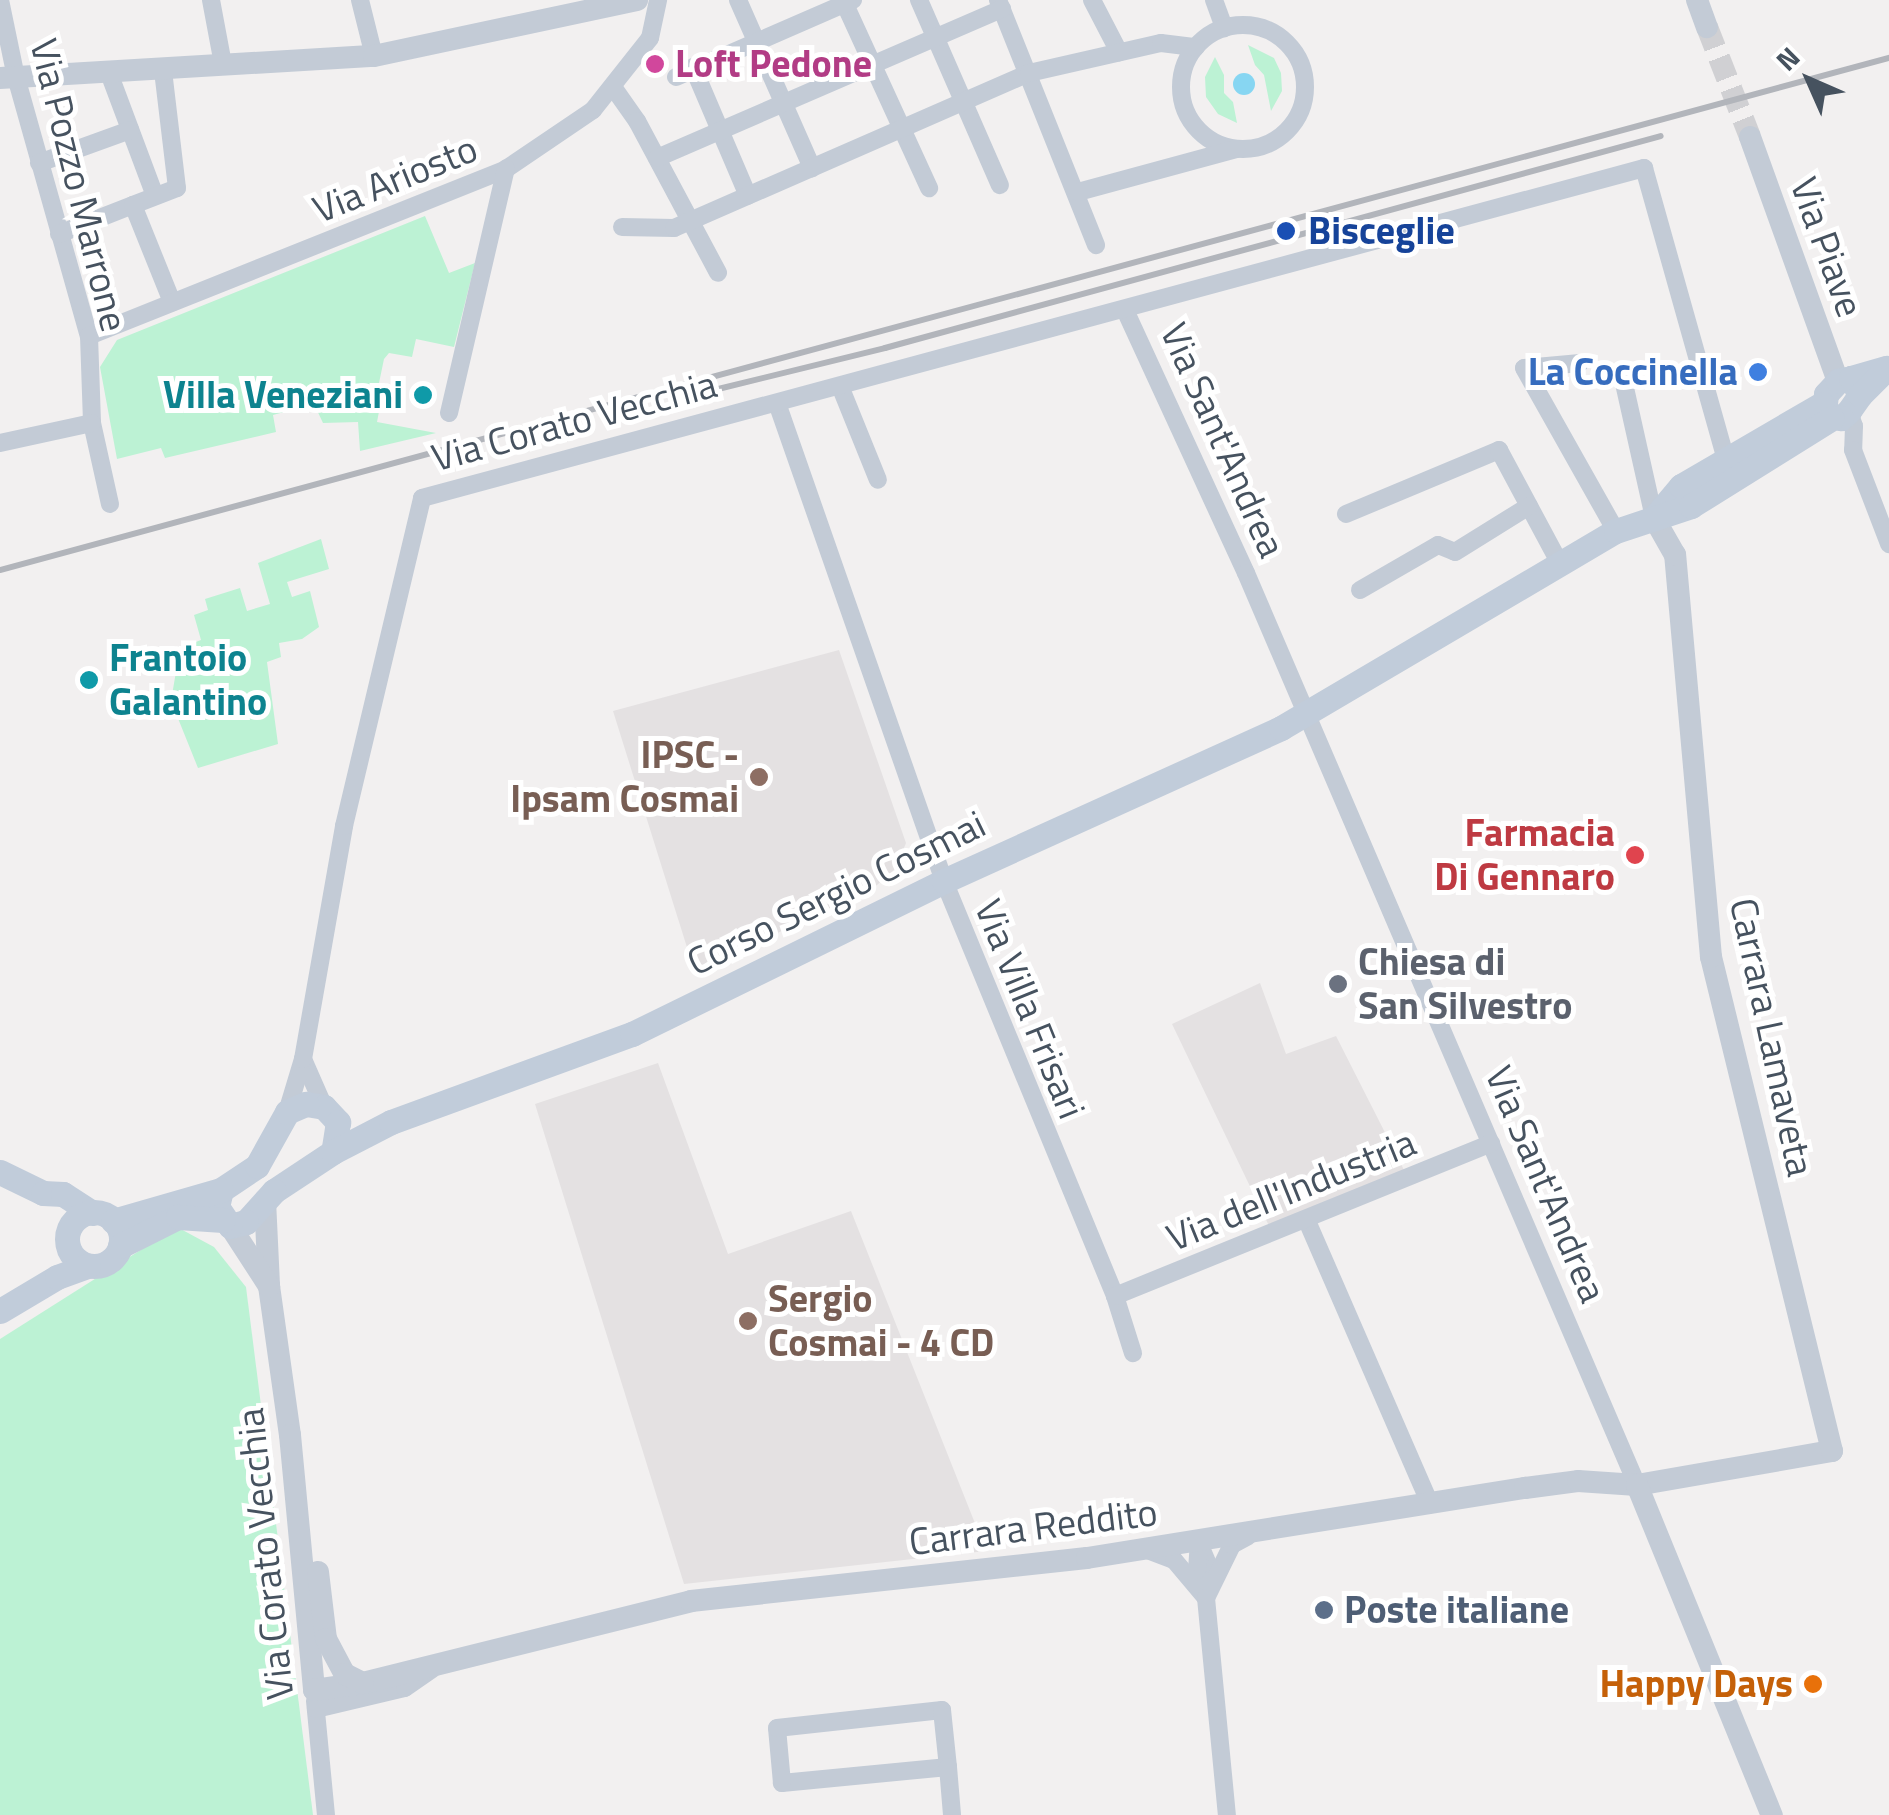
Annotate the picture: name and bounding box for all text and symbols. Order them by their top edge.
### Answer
north arrow [1759,30,1859,130]
street label: Via Pozzo Marrone [21,34,137,336]
text: N [1765,36,1809,80]
place label: Loft Pedone [675,41,872,87]
marker: Loft Pedone [644,53,666,75]
street label: Via Ariosto [306,125,484,233]
street label: Via Piave [1781,171,1873,323]
place label: Bisceglie [1308,208,1455,254]
marker: Bisceglie [1273,218,1299,244]
street label: Via Sant'Andrea [1151,316,1295,564]
place label: La Coccinella [1528,349,1738,395]
street label: Via Corato Vecchia [427,361,721,481]
marker: La Coccinella [1747,361,1769,383]
place label: Villa Veneziani [163,372,403,418]
marker: Villa Veneziani [412,384,434,406]
place label: Frantoio Galantino [109,635,267,724]
marker: Frantoio Galantino [78,669,100,691]
place label: IPSC - Ipsam Cosmai [510,732,739,822]
marker: IPSC - Ipsam Cosmai [748,766,770,788]
street label: Corso Sergio Cosmai [680,801,992,985]
place label: Farmacia Di Gennaro [1434,810,1615,899]
marker: Farmacia Di Gennaro [1624,844,1646,866]
street label: Via Villa Frisari [965,893,1095,1125]
street label: Carrara Lamaveta [1720,894,1824,1180]
place label: Chiesa di San Silvestro [1358,939,1572,1028]
marker: Chiesa di San Silvestro [1327,973,1349,995]
street label: Via Sant'Andrea [1476,1059,1616,1309]
street label: Via dell'Industria [1160,1119,1422,1261]
place label: Sergio Cosmai - 4 CD [768,1276,994,1366]
marker: Sergio Cosmai - 4 CD [737,1310,759,1332]
street label: Via Corato Vecchia [227,1406,303,1702]
street label: Carrara Reddito [906,1489,1160,1565]
place label: Poste italiane [1344,1587,1569,1633]
marker: Poste italiane [1313,1599,1335,1621]
place label: Happy Days [1599,1661,1793,1707]
marker: Happy Days [1802,1673,1824,1695]

